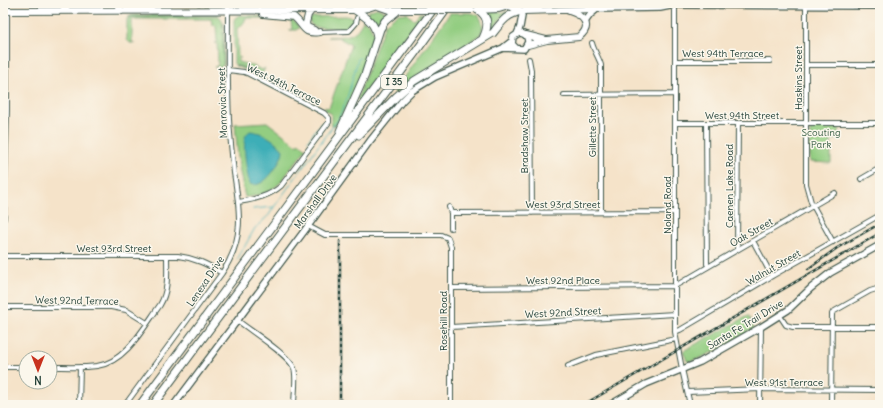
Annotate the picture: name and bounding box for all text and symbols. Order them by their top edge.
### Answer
street label: Haskins Street [792,45,805,110]
street label: West 94th Terrace [682,47,764,60]
street label: West 94th Terrace [244,61,323,108]
street label: Monrovia Street [215,67,230,139]
road number: I 35 [381,75,407,89]
street label: Gillette Street [586,96,599,157]
street label: Bradshaw Street [518,98,531,174]
street label: West 94th Street [705,109,780,122]
park label: Scouting Park [802,126,841,151]
street label: Caenen Lake Road [723,144,736,228]
street label: Marshall Drive [291,171,340,231]
street label: Noland Road [661,176,674,234]
street label: West 93rd Street [526,198,601,211]
street label: Oak Street [727,215,776,250]
street label: West 93rd Street [77,242,152,255]
street label: Walnut Street [744,246,803,288]
street label: Lenexa Drive [184,254,227,309]
street label: West 92nd Place [526,274,600,287]
street label: Rosehill Road [437,291,450,351]
street label: West 92nd Terrace [35,293,119,308]
street label: Santa Fe Trail Drive [705,297,785,352]
street label: West 92nd Street [525,304,602,321]
north arrow [18,350,58,390]
text: N [34,373,42,387]
street label: West 91st Terrace [745,376,823,389]

